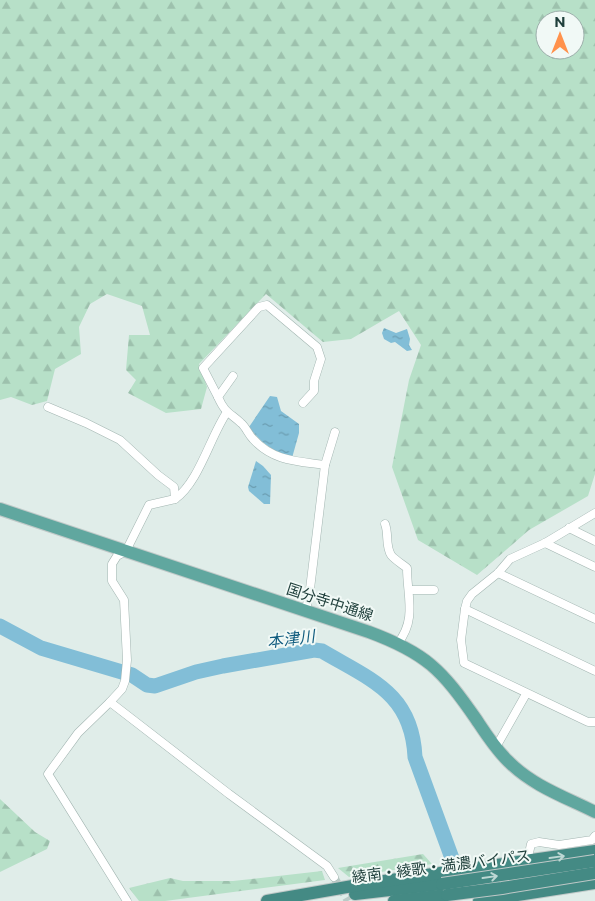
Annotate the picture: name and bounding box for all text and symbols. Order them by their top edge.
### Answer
north arrow [535,10,585,60]
text: N [554,13,566,31]
street label: 国分寺中通線 [284,579,376,625]
water label: 本津川 [266,626,318,651]
street label: 綾南・綾歌・満濃バイパス [351,846,531,886]
one-way arrow [548,852,564,862]
one-way arrow [482,872,498,882]

